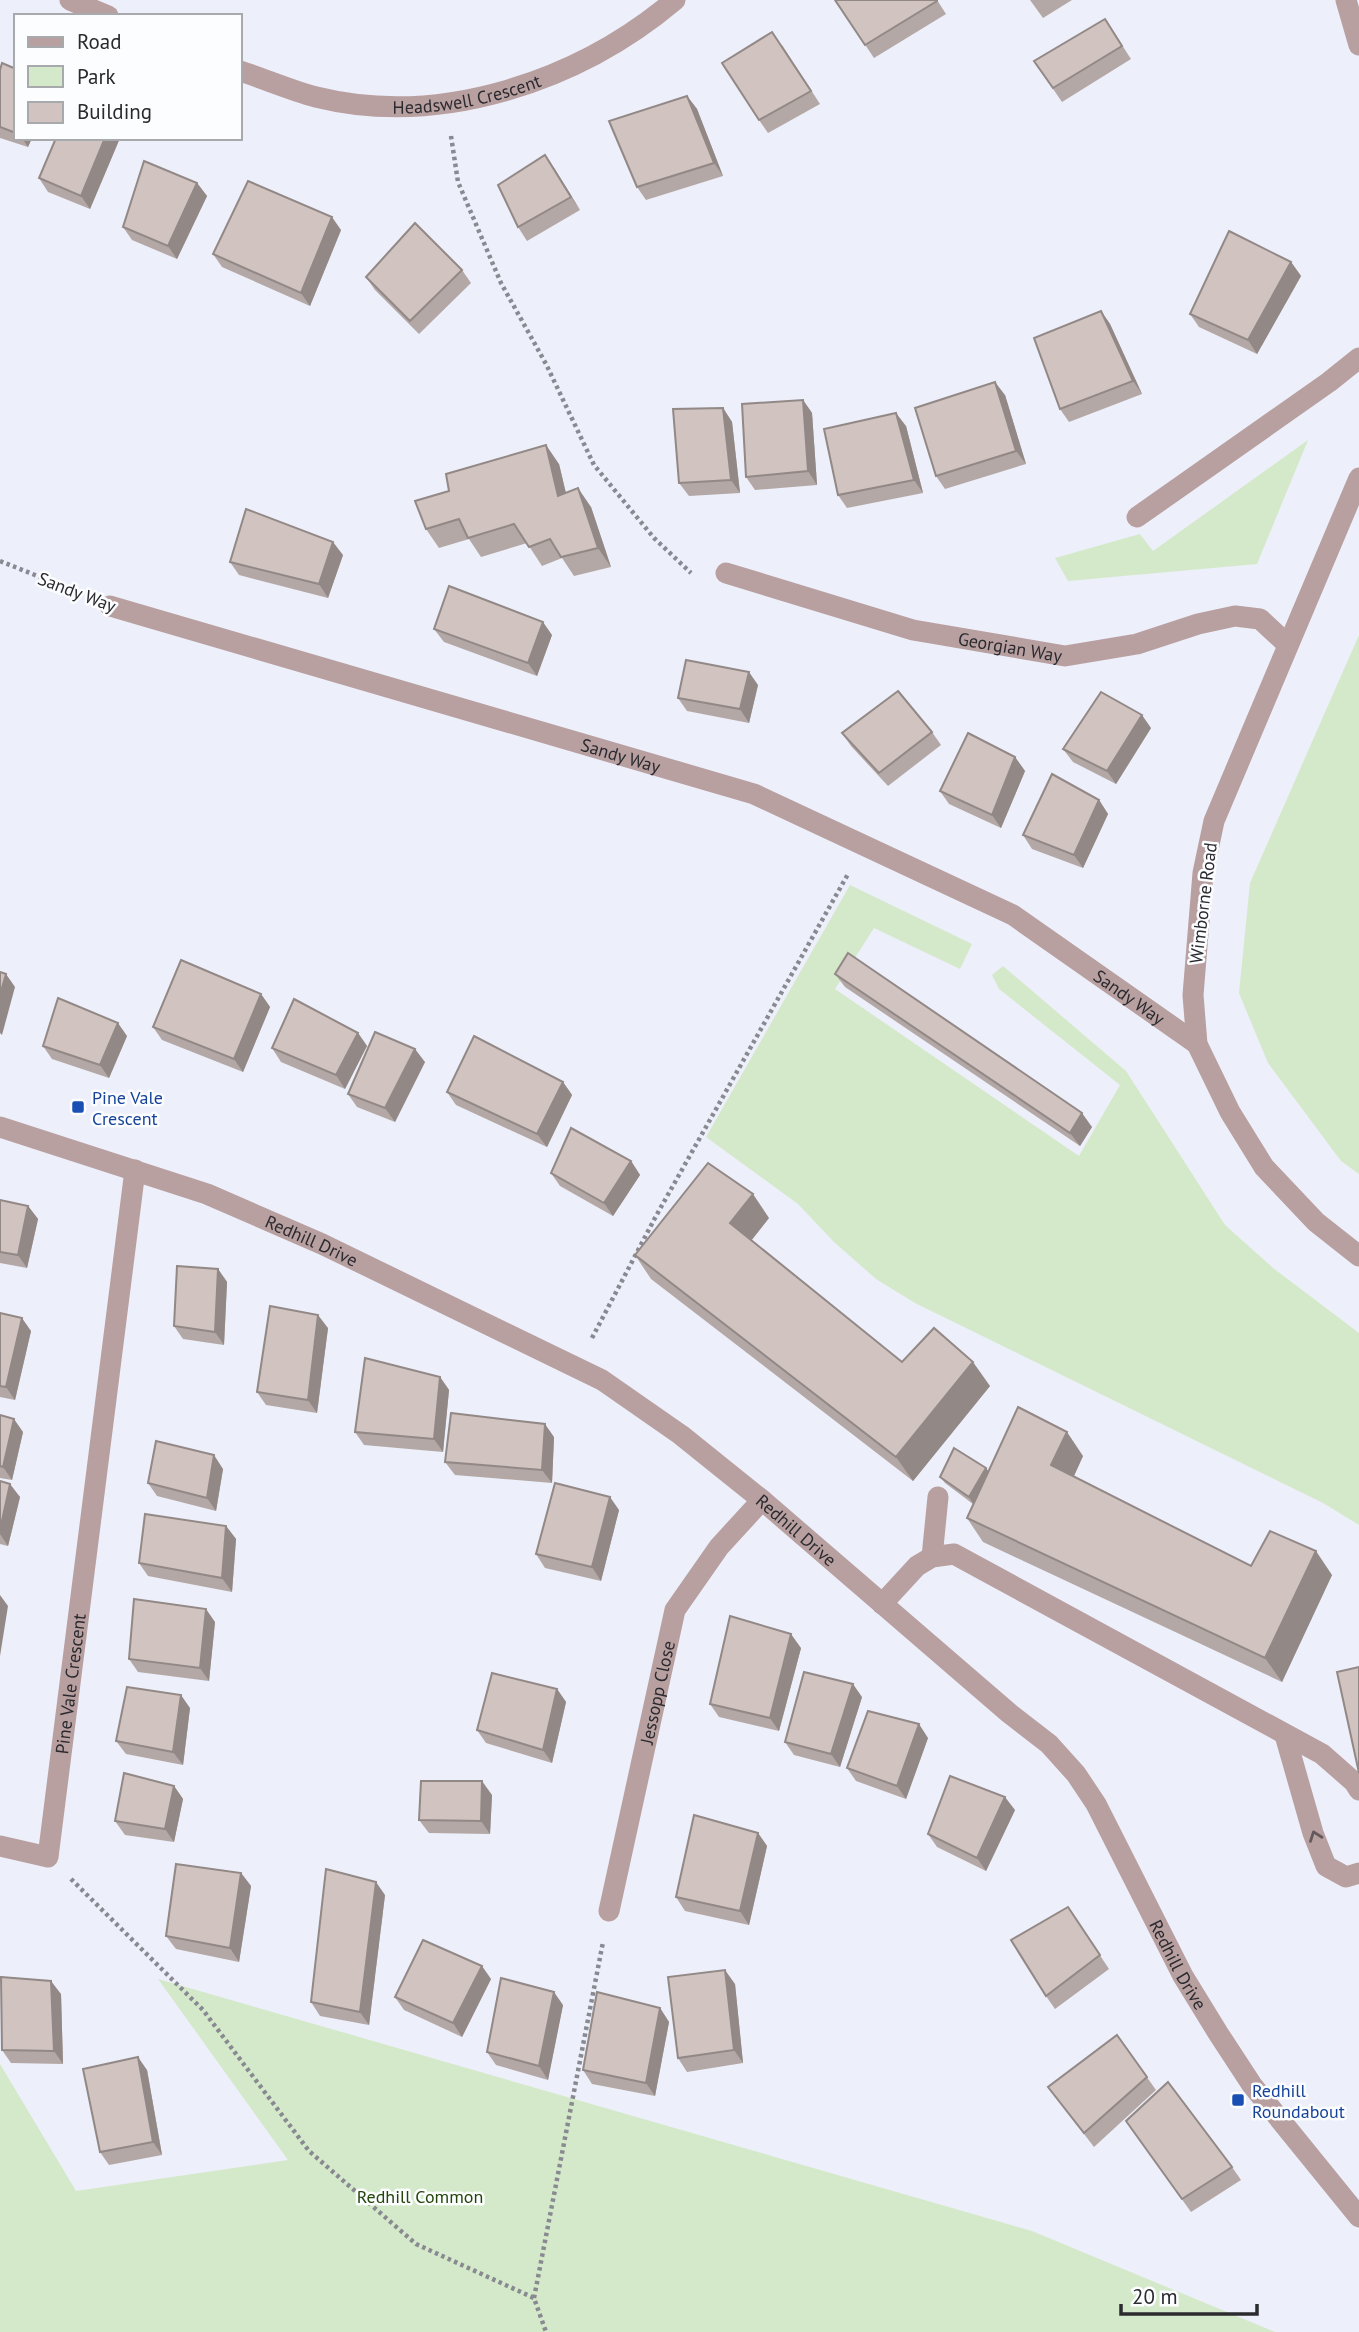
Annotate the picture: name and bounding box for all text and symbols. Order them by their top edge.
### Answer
legend [14,14,242,140]
text: Road [77,28,121,55]
text: Park [77,63,116,90]
street label: Headswell Crescent [392,69,544,118]
text: Building [77,98,152,125]
street label: Sandy Way [35,567,120,618]
street label: Georgian Way [956,626,1064,667]
street label: Sandy Way [578,733,664,778]
street label: Wimborne Road [1184,841,1222,965]
street label: Sandy Way [1089,964,1170,1030]
place label: Pine Vale Crescent [92,1086,163,1130]
marker: Pine Vale Crescent [70,1099,86,1115]
street label: Redhill Drive [262,1209,362,1271]
street label: Redhill Drive [752,1489,842,1571]
street label: Pine Vale Crescent [50,1612,90,1755]
street label: Jessopp Close [634,1638,680,1747]
one-way arrow [1309,1831,1323,1843]
street label: Redhill Drive [1145,1916,1212,2014]
place label: Redhill Roundabout [1252,2079,1345,2123]
marker: Redhill Roundabout [1230,2092,1246,2108]
park label: Redhill Common [357,2185,483,2208]
scale bar [1121,2272,1258,2316]
text: 20 m [1132,2283,1178,2310]

